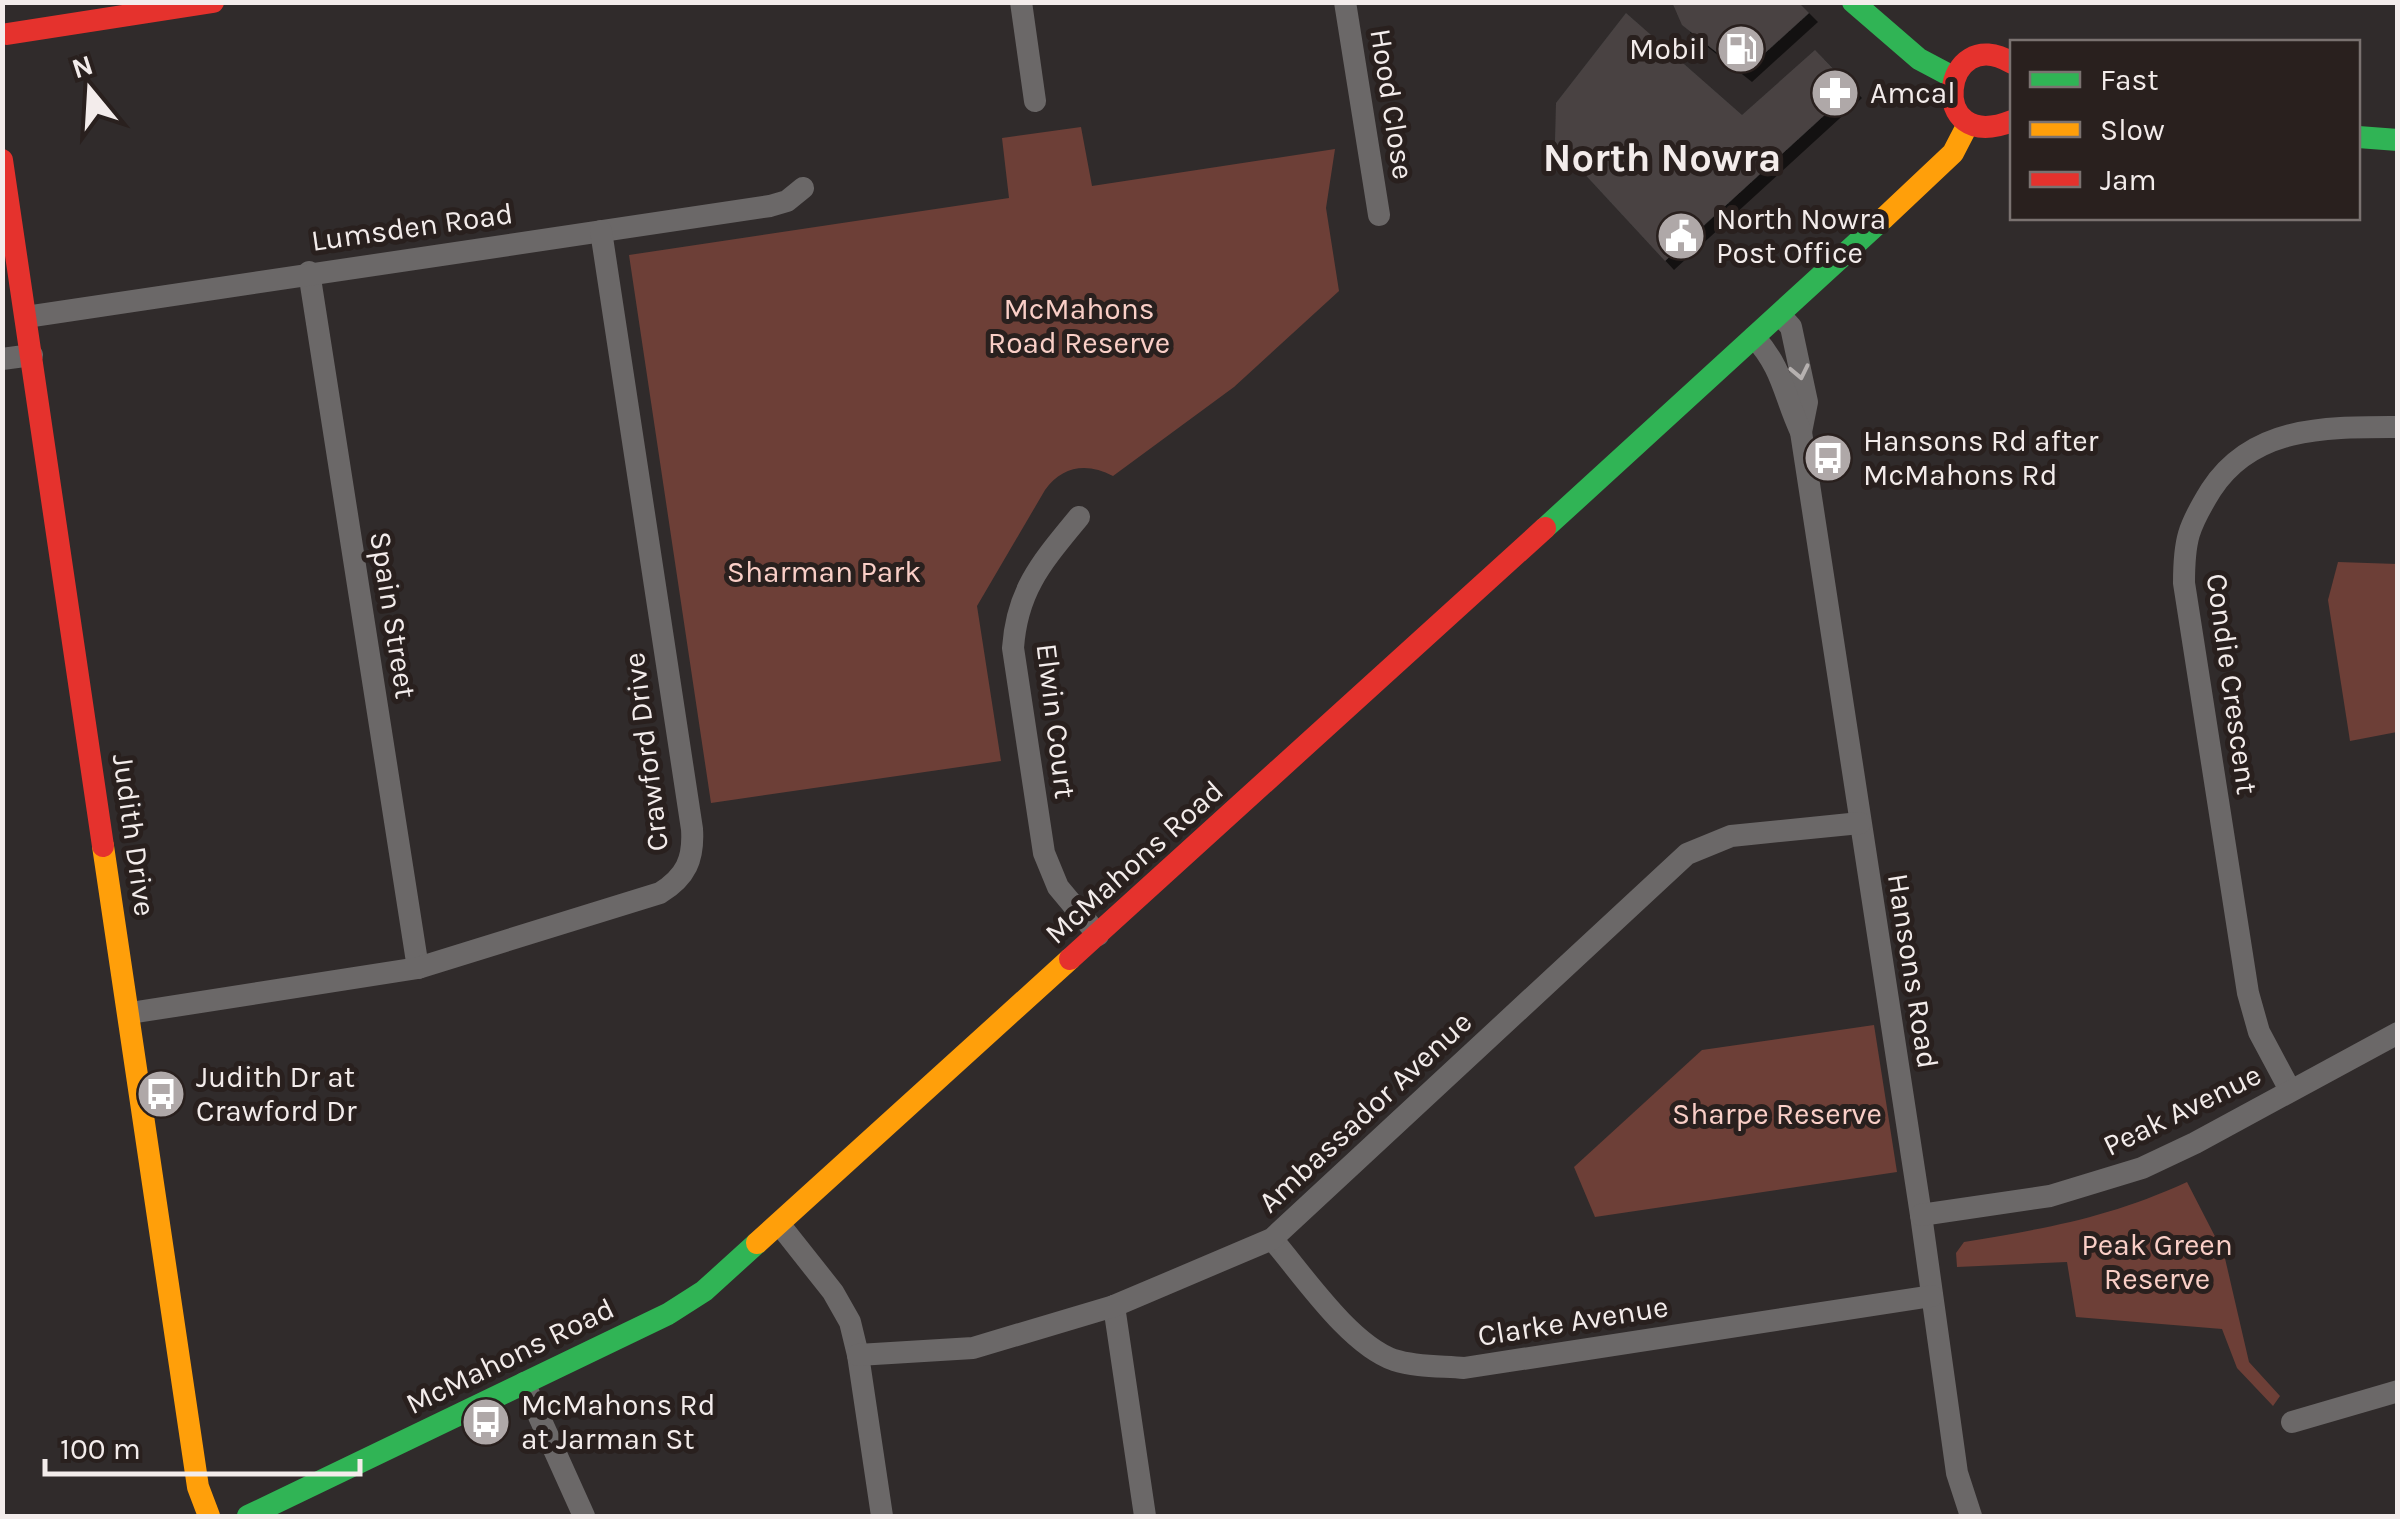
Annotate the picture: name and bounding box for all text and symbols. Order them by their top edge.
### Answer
fuel station icon: Mobil [1715,23,1767,75]
street label: Hood Close [1362,26,1422,182]
place label: Mobil [1629,31,1706,67]
north arrow [40,40,140,140]
legend [2010,40,2360,220]
text: N [68,48,97,85]
text: Fast [2100,62,2159,98]
pharmacy icon: Amcal [1809,67,1861,119]
place label: Amcal [1870,75,1956,111]
text: Slow [2100,112,2165,148]
district label: North Nowra [1543,134,1781,181]
text: Jam [2100,162,2157,198]
street label: Lumsden Road [309,195,515,259]
place label: North Nowra Post Office [1716,201,1886,271]
public building icon: North Nowra Post Office [1655,210,1707,262]
park label: McMahons Road Reserve [988,291,1170,361]
one-way arrow [1789,363,1810,380]
place label: Hansons Rd after McMahons Rd [1863,423,2099,493]
bus stop icon: Hansons Rd after McMahons Rd [1802,432,1854,484]
street label: Spain Street [362,529,424,701]
park label: Sharman Park [727,554,921,590]
street label: Condie Crescent [2199,571,2265,797]
street label: Elwin Court [1029,641,1083,801]
street label: Crawford Drive [616,651,676,853]
street label: Judith Drive [105,752,163,918]
street label: McMahons Road [1037,773,1231,951]
street label: Hansons Road [1880,871,1946,1071]
street label: Ambassador Avenue [1251,1004,1479,1220]
street label: Peak Avenue [2097,1056,2267,1164]
place label: Judith Dr at Crawford Dr [196,1059,357,1129]
bus stop icon: Judith Dr at Crawford Dr [135,1068,187,1120]
park label: Sharpe Reserve [1672,1096,1882,1132]
park label: Peak Green Reserve [2081,1227,2233,1297]
street label: Clarke Avenue [1475,1288,1671,1354]
street label: McMahons Road [400,1290,620,1422]
place label: McMahons Rd at Jarman St [521,1387,715,1457]
bus stop icon: McMahons Rd at Jarman St [460,1396,512,1448]
scale bar [45,1414,360,1476]
text: 100 m [60,1431,141,1467]

